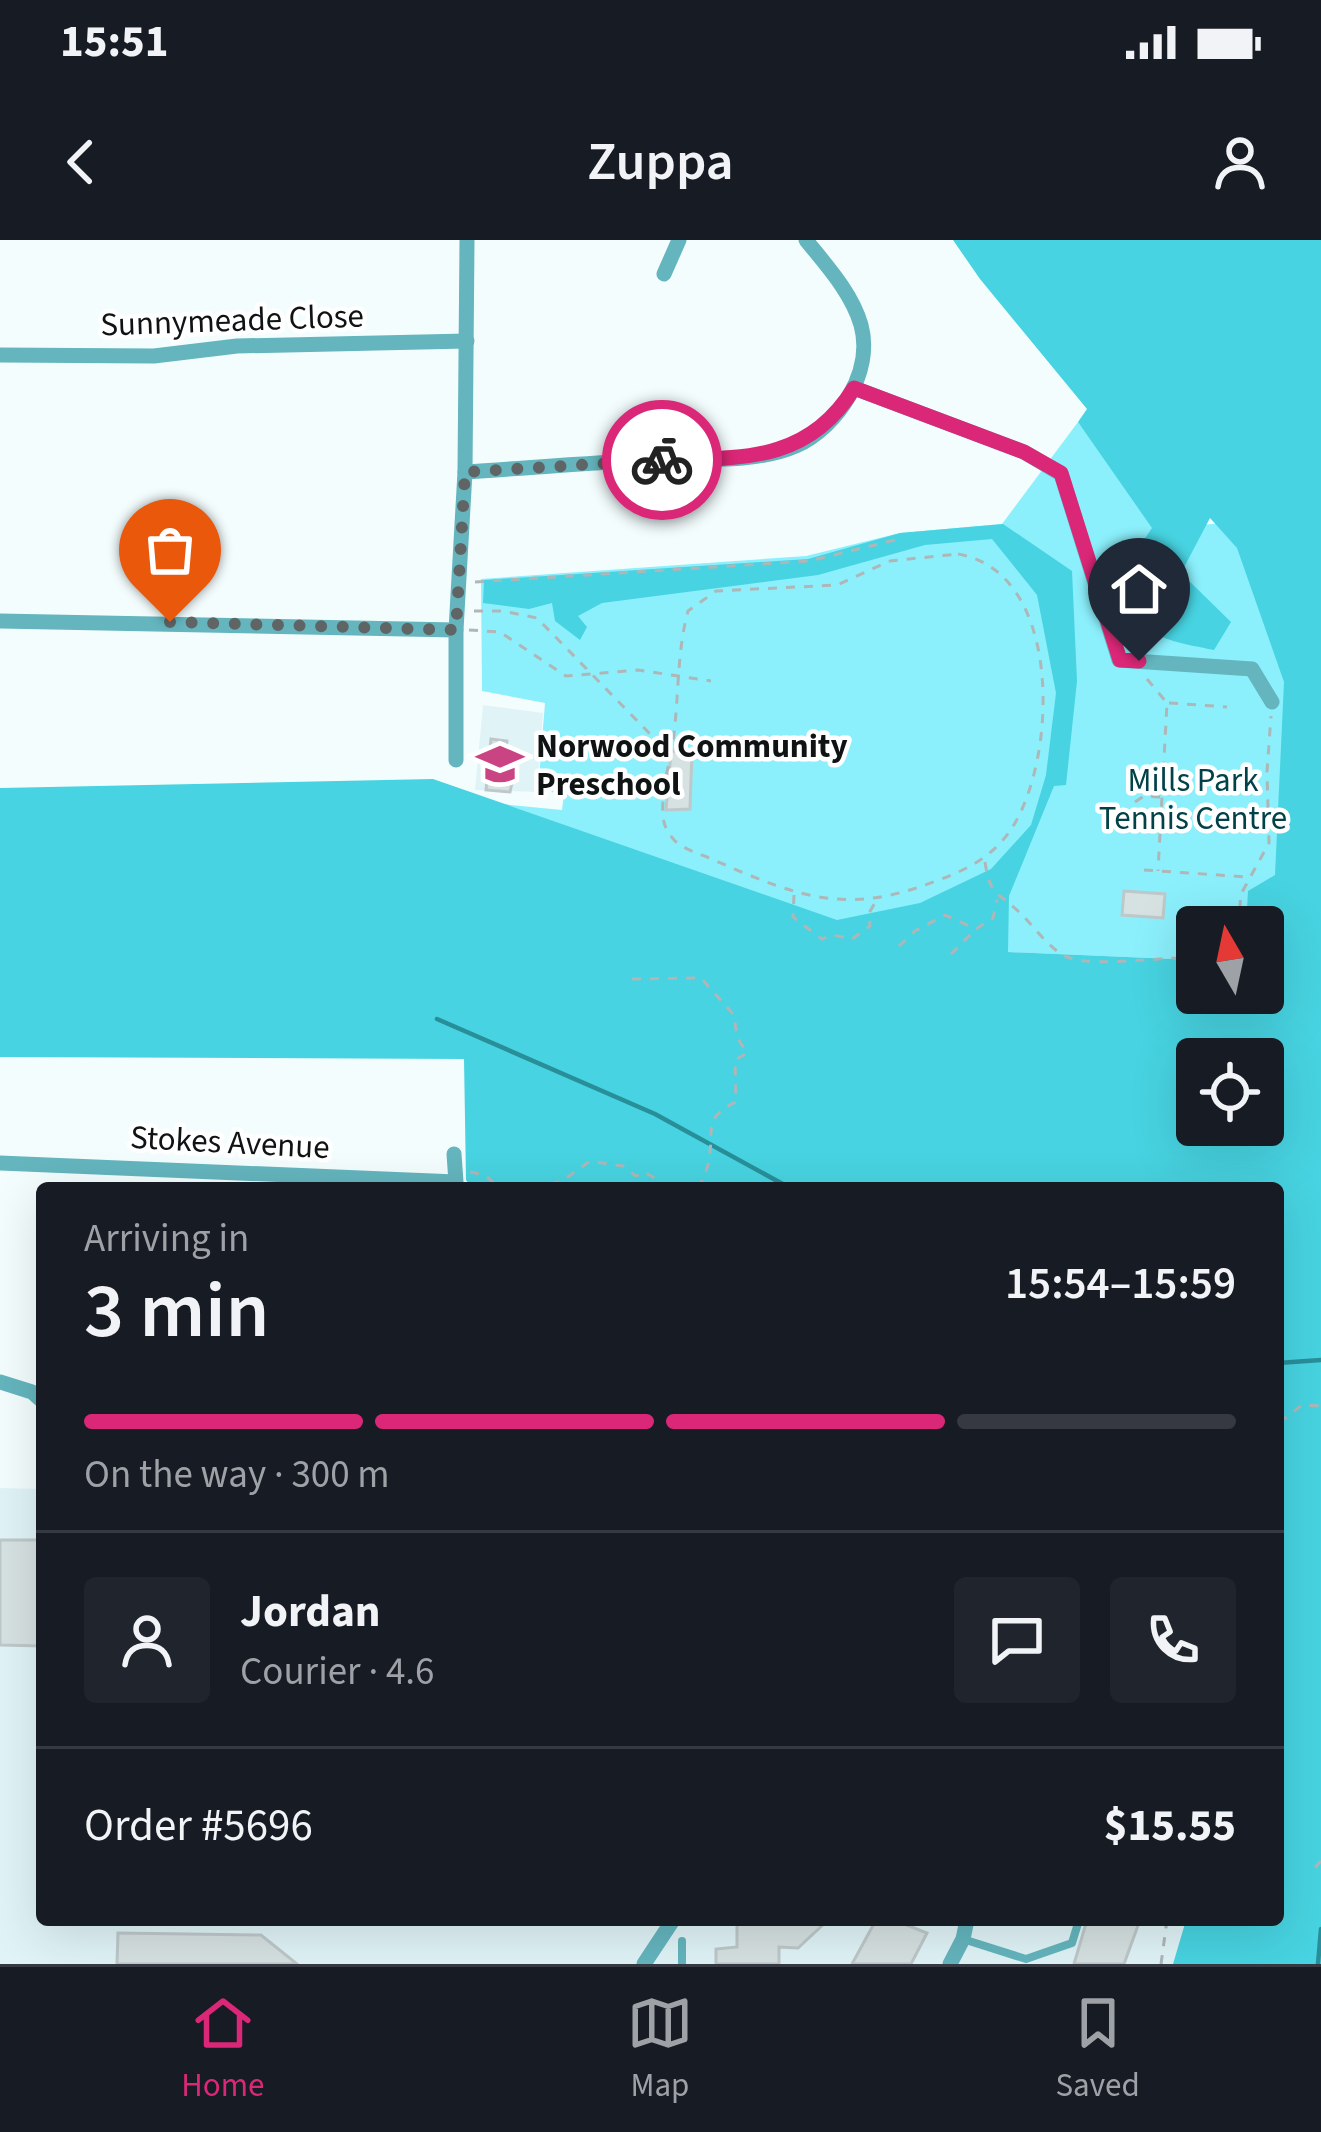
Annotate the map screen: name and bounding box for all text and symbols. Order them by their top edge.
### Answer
text: 15:51 [60,10,169,74]
text: Zuppa [587,124,734,201]
icon: back [48,129,114,195]
icon: person [1207,129,1273,195]
street label: Sunnymeade Close [100,292,365,349]
courier [602,400,722,520]
icon: bike [629,427,695,493]
pin [119,499,221,622]
icon: bag [137,517,203,583]
pin [1088,538,1190,661]
icon: home [1106,556,1172,622]
place label: Norwood Community Preschool [536,723,848,808]
school or university icon: Norwood Community Preschool [475,739,525,789]
park label: Mills Park Tennis Centre [1099,757,1287,842]
north arrow [1176,906,1284,1014]
map controls [1176,906,1284,1146]
button: locate [1176,1038,1284,1146]
street label: Stokes Avenue [129,1114,331,1171]
text: Arriving in [84,1211,249,1267]
text: 15:54–15:59 [1005,1252,1236,1316]
text: 3 min [84,1256,269,1367]
text: On the way · 300 m [84,1447,390,1503]
button: person [84,1577,210,1703]
button: chat [954,1577,1080,1703]
button: phone [1110,1577,1236,1703]
text: Jordan [240,1580,381,1644]
text: Courier · 4.6 [240,1644,434,1700]
text: Order #5696 [84,1794,313,1858]
text: $15.55 [1104,1794,1236,1858]
tab: Home [181,1990,264,2109]
tab: Map [627,1990,693,2109]
tab: Saved [1055,1990,1140,2109]

